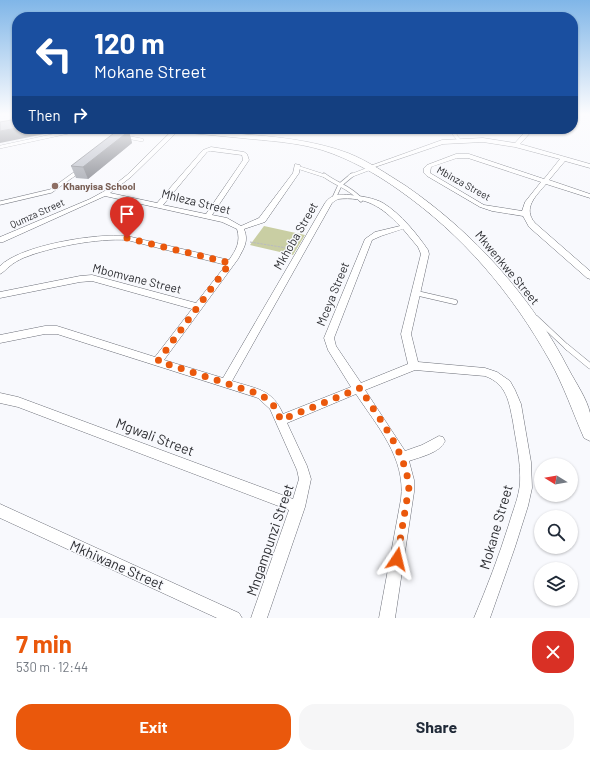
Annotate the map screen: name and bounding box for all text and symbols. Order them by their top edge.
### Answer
text: 120 m [94,26,165,60]
icon: left [28,28,80,80]
text: Mokane Street [94,60,207,82]
icon: right [69,104,91,126]
text: Then [28,106,61,124]
street label: Mbinza Street [435,163,493,203]
place label: Khanyisa School [63,180,136,192]
marker: Khanyisa School [50,181,60,191]
street label: Mhleza Street [160,186,232,216]
street label: Qumza Street [8,196,66,230]
pin [110,197,144,238]
street label: Mkhoba Street [270,199,320,272]
icon: arrive [116,203,138,225]
street label: Mkwenkwe Street [473,228,543,307]
street label: Mbomvane Street [91,260,183,296]
street label: Mceya Street [313,260,351,328]
street label: Mgwali Street [114,414,197,459]
north arrow [534,458,578,502]
map controls [534,458,578,606]
street label: Mngampunzi Street [242,482,297,598]
street label: Mokane Street [475,482,516,571]
button: search [534,510,578,554]
street label: Mkhiwane Street [68,536,167,593]
position arrow [376,538,418,580]
button: layers [534,562,578,606]
text: 7 min [16,629,72,658]
button: close [532,631,574,673]
text: 530 m · 12:44 [16,659,88,675]
button: Exit [16,704,291,750]
button: Share [299,704,574,750]

